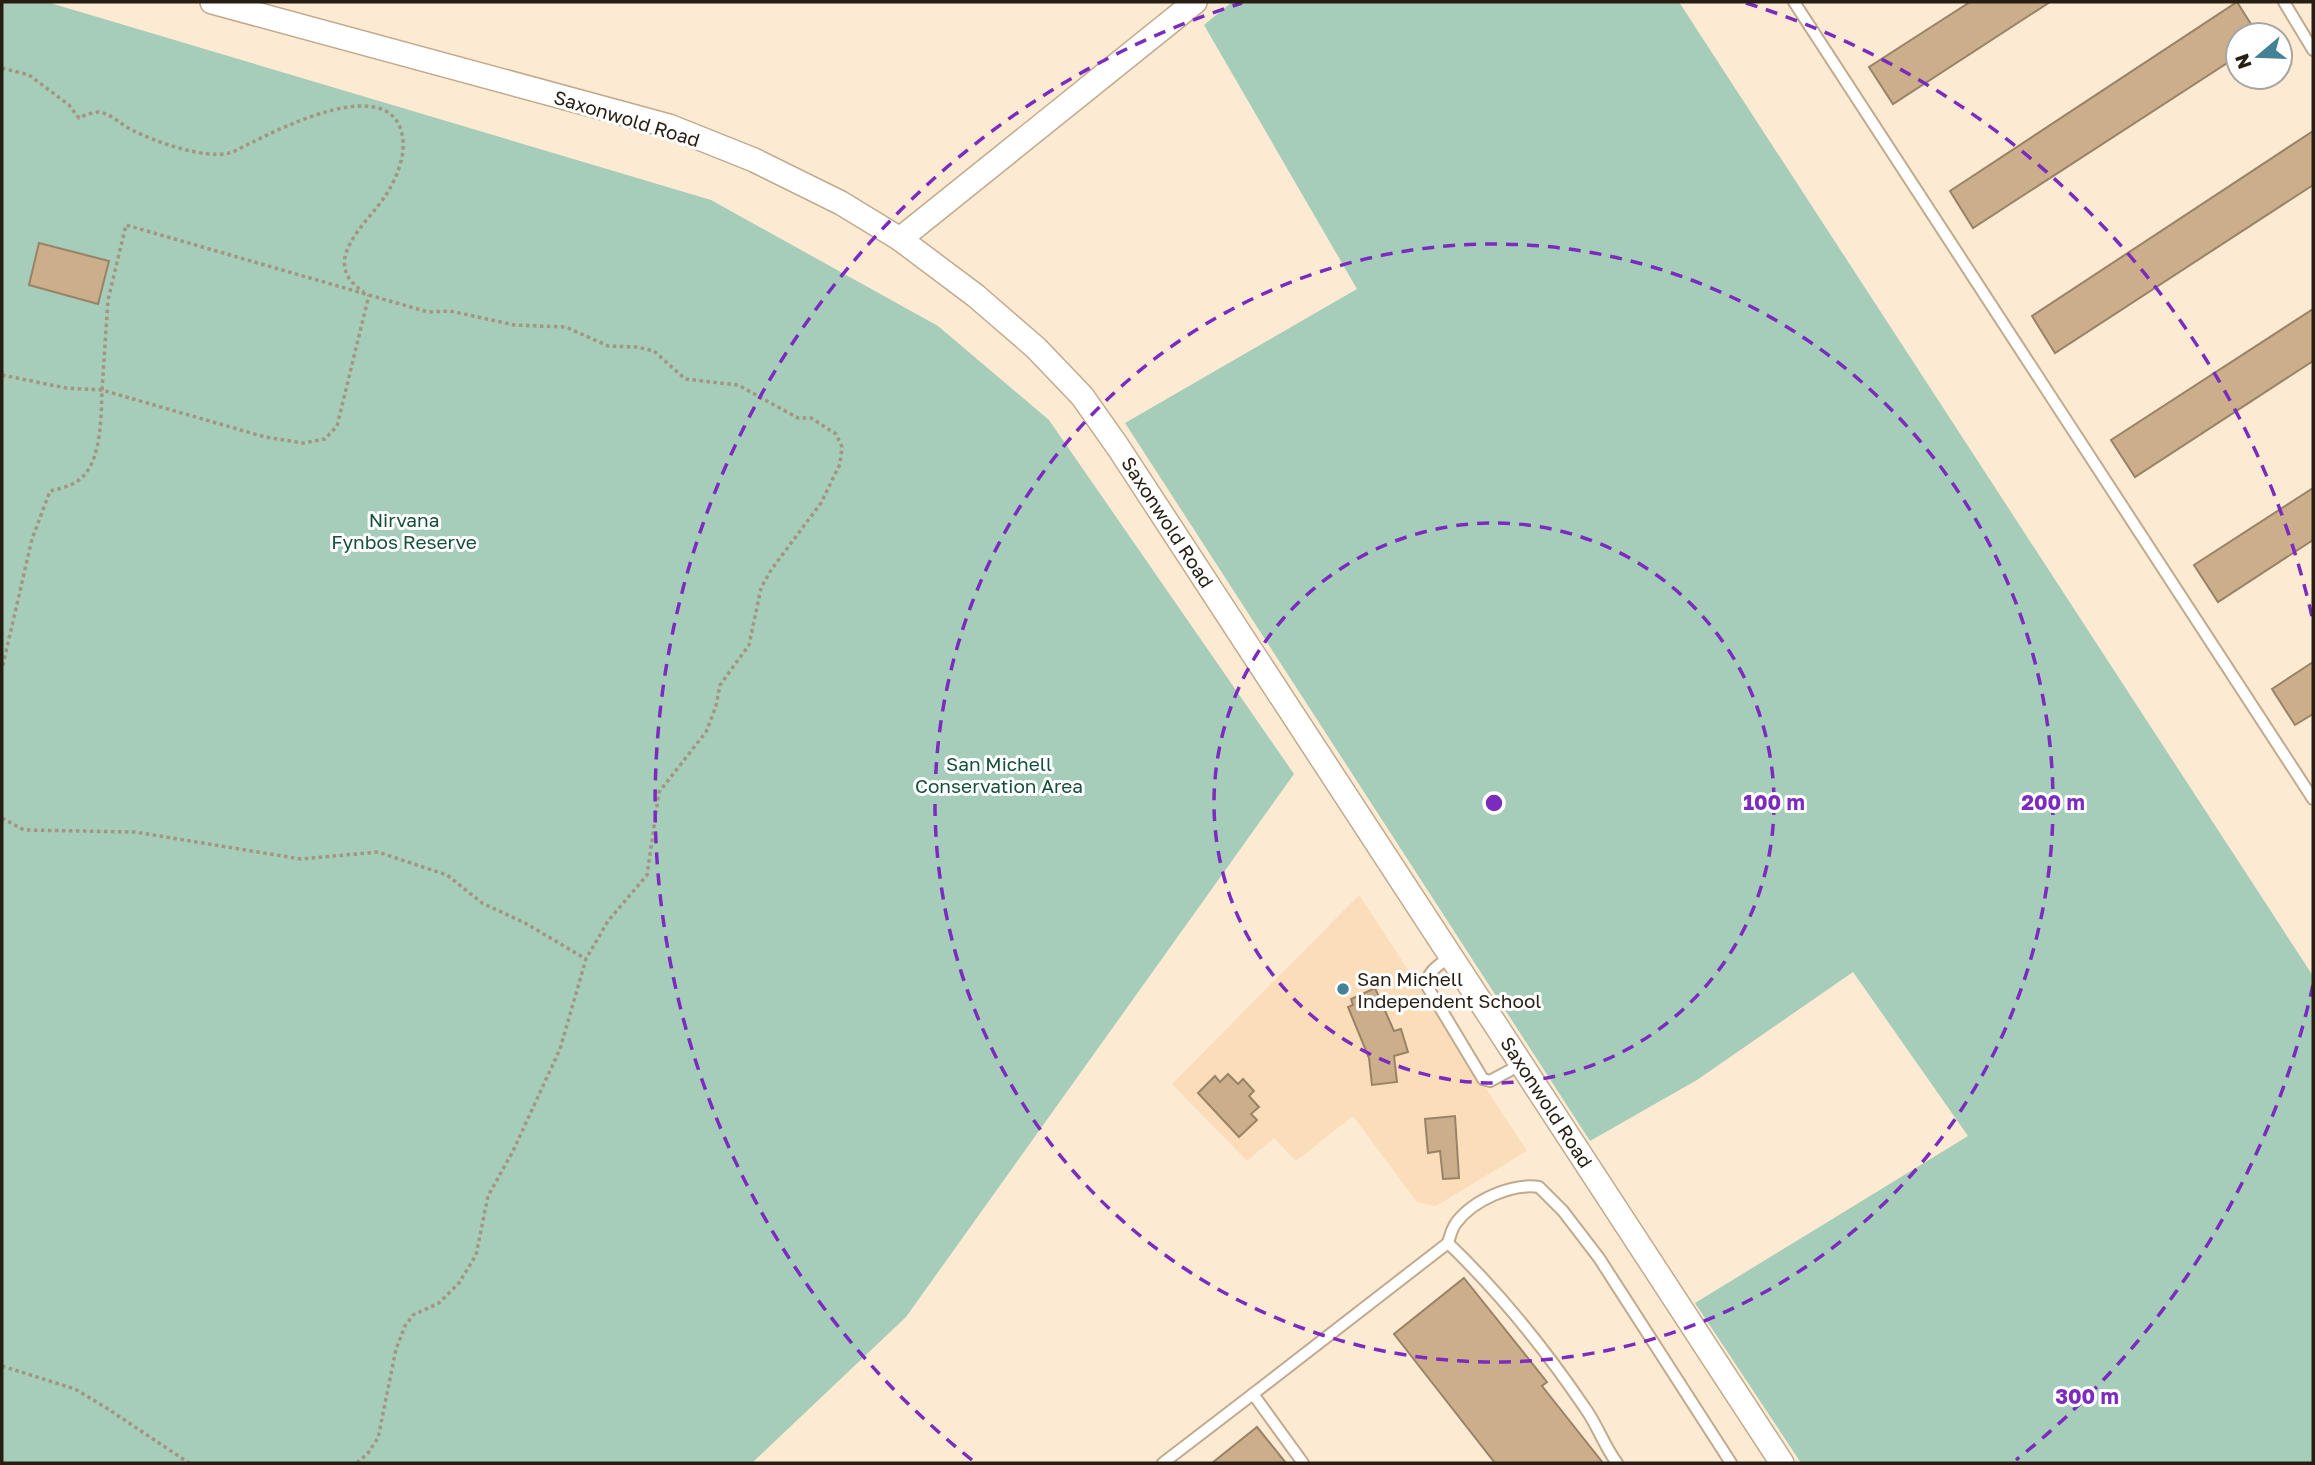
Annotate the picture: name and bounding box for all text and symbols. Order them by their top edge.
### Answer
north arrow [2224,21,2294,91]
text: N [2229,51,2256,72]
street label: Saxonwold Road [551,85,703,151]
street label: Saxonwold Road [1117,452,1219,592]
park label: Nirvana Fynbos Reserve [331,508,477,553]
park label: San Michell Conservation Area [915,752,1083,797]
text: 100 m [1743,789,1805,815]
text: 200 m [2021,789,2085,815]
centre of rings [1482,791,1506,815]
place label: San Michell Independent School [1357,967,1541,1012]
marker: San Michell Independent School [1335,981,1351,997]
street label: Saxonwold Road [1496,1032,1598,1172]
text: 300 m [2055,1383,2119,1409]

